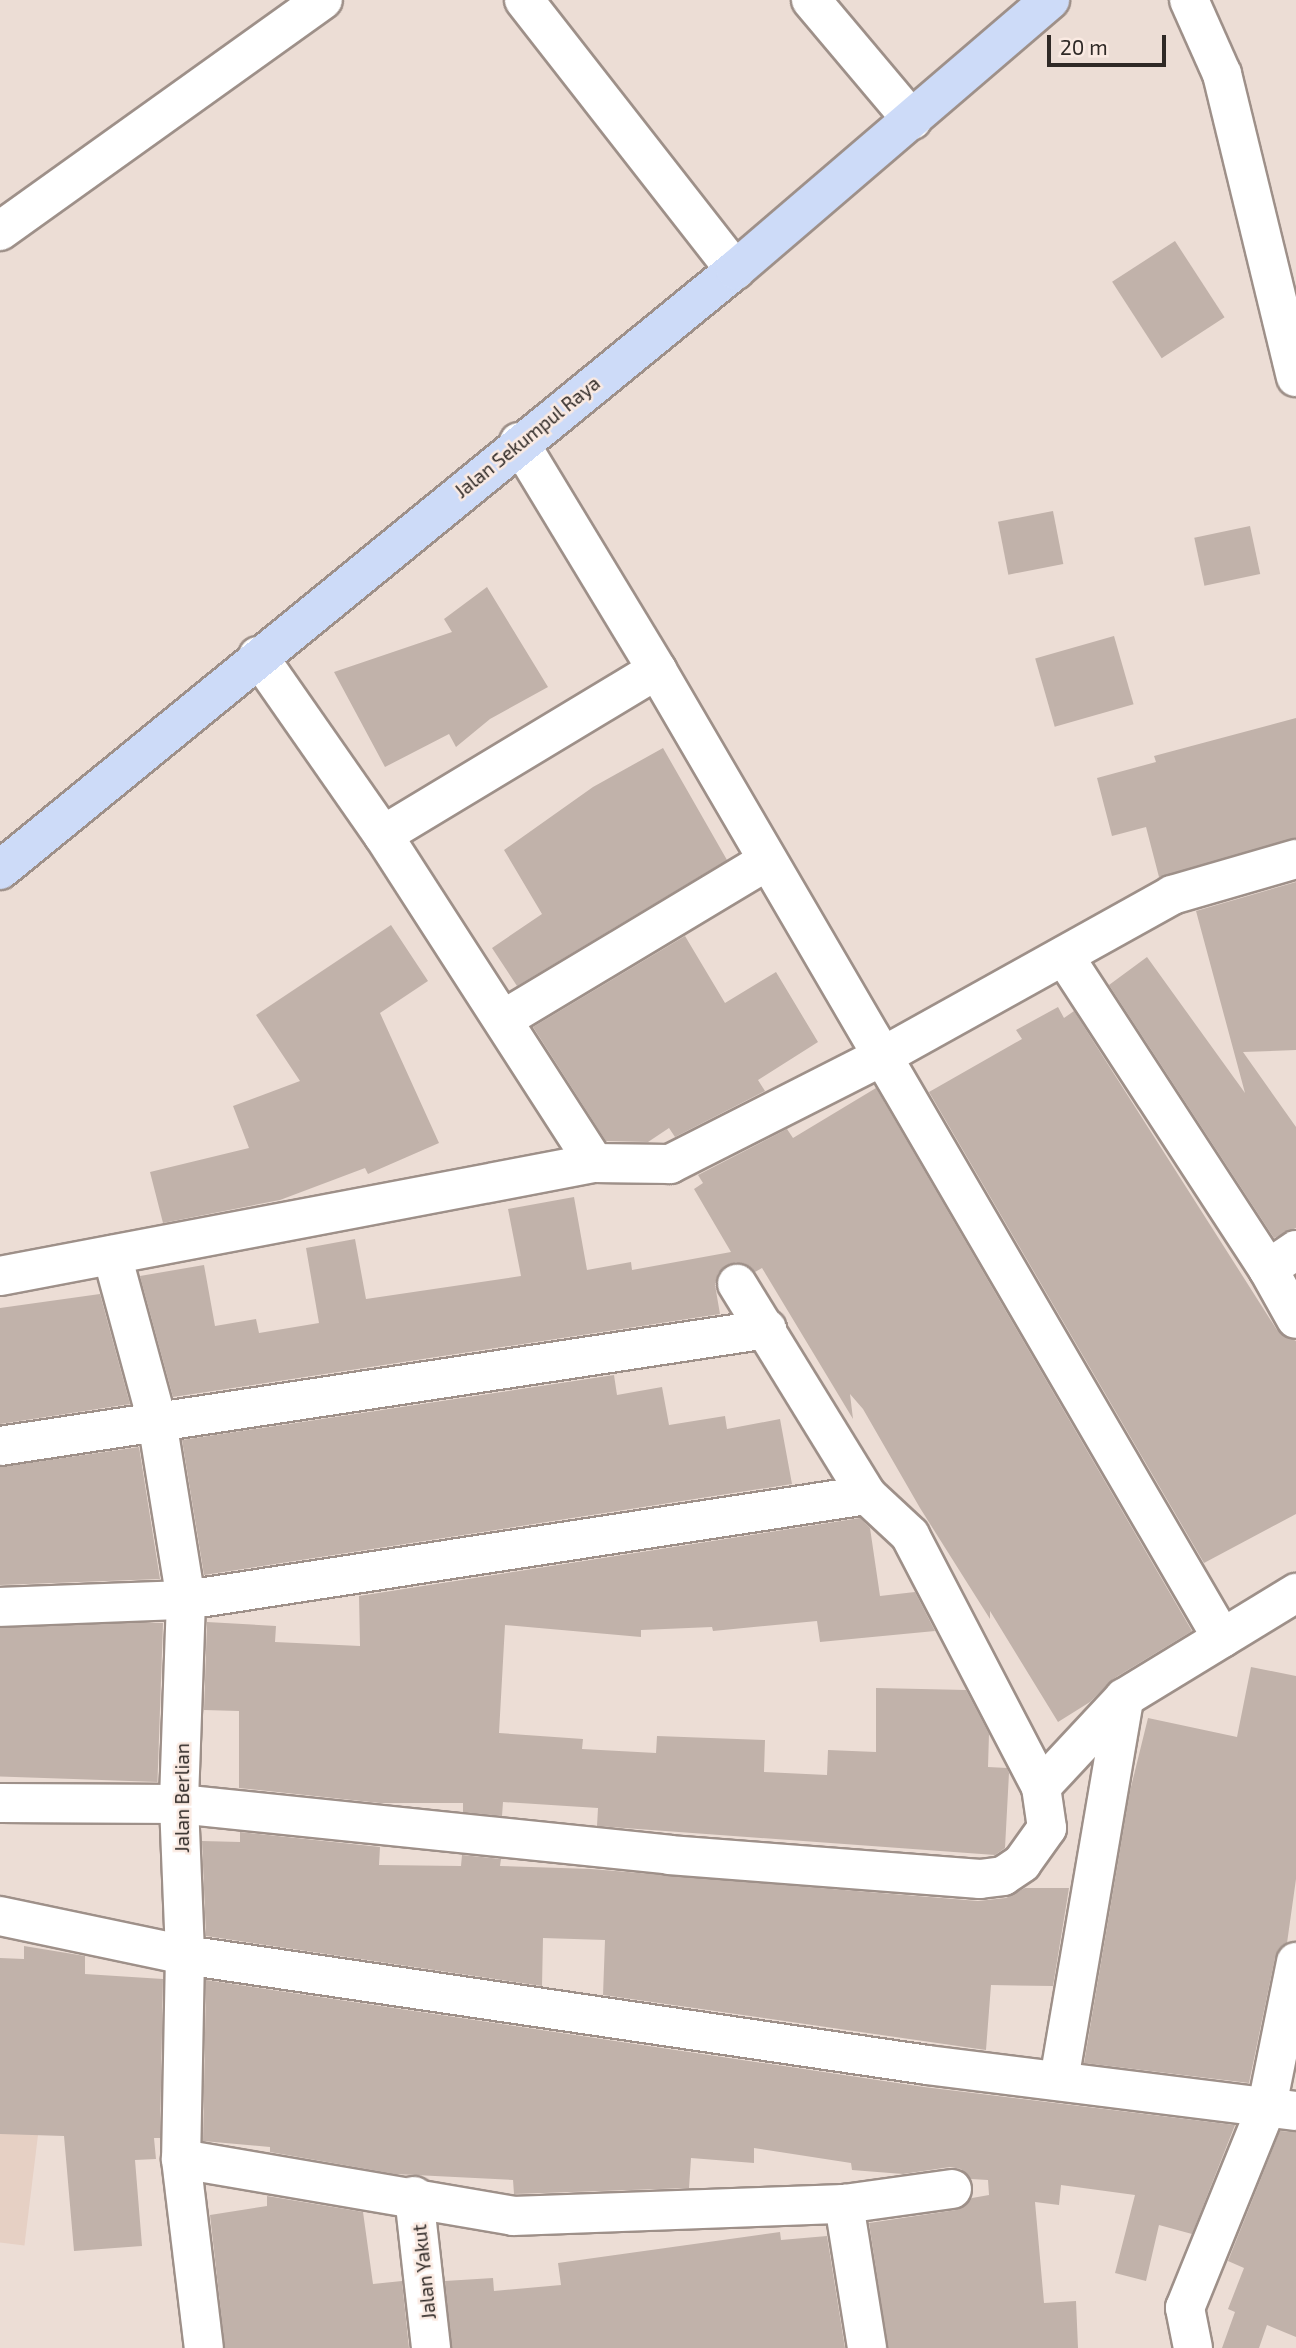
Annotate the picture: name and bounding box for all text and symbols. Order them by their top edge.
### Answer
scale bar [1051,21,1170,65]
text: 20 m [1060,34,1108,59]
street label: Jalan Sekumpul Raya [450,371,604,503]
street label: Jalan Berlian [171,1743,193,1853]
street label: Jalan Yakut [408,2223,440,2321]

